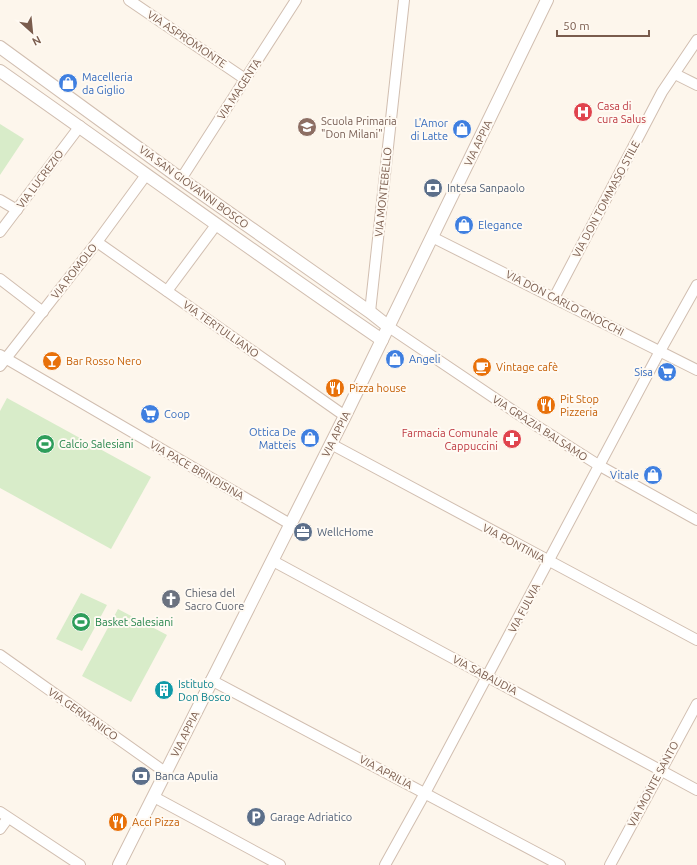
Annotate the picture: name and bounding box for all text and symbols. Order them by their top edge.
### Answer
street label: VIA ASPROMONTE [145,8,229,70]
north arrow [12,12,52,52]
scale bar [557,12,649,38]
text: 50 m [563,19,590,32]
text: N [30,34,43,48]
street label: VIA MAGENTA [215,56,264,122]
place label: Macelleria da Giglio [82,71,133,96]
shop icon: Macelleria da Giglio [57,72,79,94]
place label: Casa di cura Salus [597,100,646,125]
hospital icon: Casa di cura Salus [572,101,594,123]
place label: Scuola Primaria "Don Milani" [321,115,397,140]
school or university icon: Scuola Primaria "Don Milani" [296,116,318,138]
place label: L'Amor di Latte [410,117,449,142]
street label: VIA APPIA [462,117,495,168]
shop icon: L'Amor di Latte [451,118,473,140]
street label: VIA DON TOMMASO STILE [570,139,642,259]
street label: VIA SAN GIOVANNI BOSCO [137,143,251,231]
street label: VIA MONTEBELLO [372,146,394,238]
street label: VIA LUCREZIO [14,147,66,211]
bank icon: Intesa Sanpaolo [422,177,444,199]
place label: Intesa Sanpaolo [447,182,525,194]
shop icon: Elegance [453,214,475,236]
place label: Elegance [478,219,523,231]
street label: VIA ROMOLO [49,241,99,301]
street label: VIA DON CARLO GNOCCHI [504,268,626,338]
street label: VIA TERTULLIANO [181,298,261,360]
shop icon: Angeli [384,348,406,370]
bar icon: Bar Rosso Nero [41,350,63,372]
place label: Angeli [409,353,440,365]
place label: Bar Rosso Nero [66,355,142,367]
cafe icon: Vintage cafè [471,356,493,378]
place label: Vintage cafè [496,361,558,373]
supermarket icon: Sisa [656,361,678,383]
place label: Sisa [634,366,653,378]
restaurant icon: Pizza house [324,377,346,399]
place label: Pizza house [349,382,406,394]
street label: VIA GRAZIA BALSAMO [490,393,590,463]
place label: Pit Stop Pizzeria [560,393,599,418]
restaurant icon: Pit Stop Pizzeria [535,394,557,416]
supermarket icon: Coop [139,403,161,425]
place label: Coop [164,408,190,420]
street label: VIA APPIA [319,408,353,459]
place label: Ottica De Matteis [249,426,296,451]
shop icon: Ottica De Matteis [299,427,321,449]
place label: Farmacia Comunale Cappuccini [402,427,498,452]
pharmacy icon: Farmacia Comunale Cappuccini [501,428,523,450]
sports icon: Calcio Salesiani [34,433,56,455]
place label: Calcio Salesiani [59,438,133,450]
street label: VIA PACE BRINDISINA [148,438,247,502]
shop icon: Vitale [642,464,664,486]
place label: Vitale [610,469,639,481]
office icon: WellcHome [292,521,314,543]
street label: VIA PONTINIA [481,521,548,565]
place label: WellcHome [317,526,374,538]
street label: VIA FULVIA [506,580,542,635]
place label: Chiesa del Sacro Cuore [185,587,244,612]
church icon: Chiesa del Sacro Cuore [160,588,182,610]
sports icon: Basket Salesiani [70,611,92,633]
place label: Basket Salesiani [95,616,173,628]
street label: VIA SABAUDIA [451,653,520,698]
place label: Istituto Don Bosco [178,678,231,703]
building icon: Istituto Don Bosco [153,679,175,701]
street label: VIA GERMANICO [46,685,120,743]
street label: VIA APPIA [168,708,202,759]
street label: VIA MONTE SANTO [625,739,681,829]
street label: VIA APRILIA [357,753,415,791]
bank icon: Banca Apulia [130,765,152,787]
place label: Banca Apulia [155,770,218,782]
parking icon: Garage Adriatico [245,806,267,828]
restaurant icon: Acci Pizza [107,811,129,833]
place label: Garage Adriatico [270,811,352,823]
place label: Acci Pizza [132,816,180,828]

